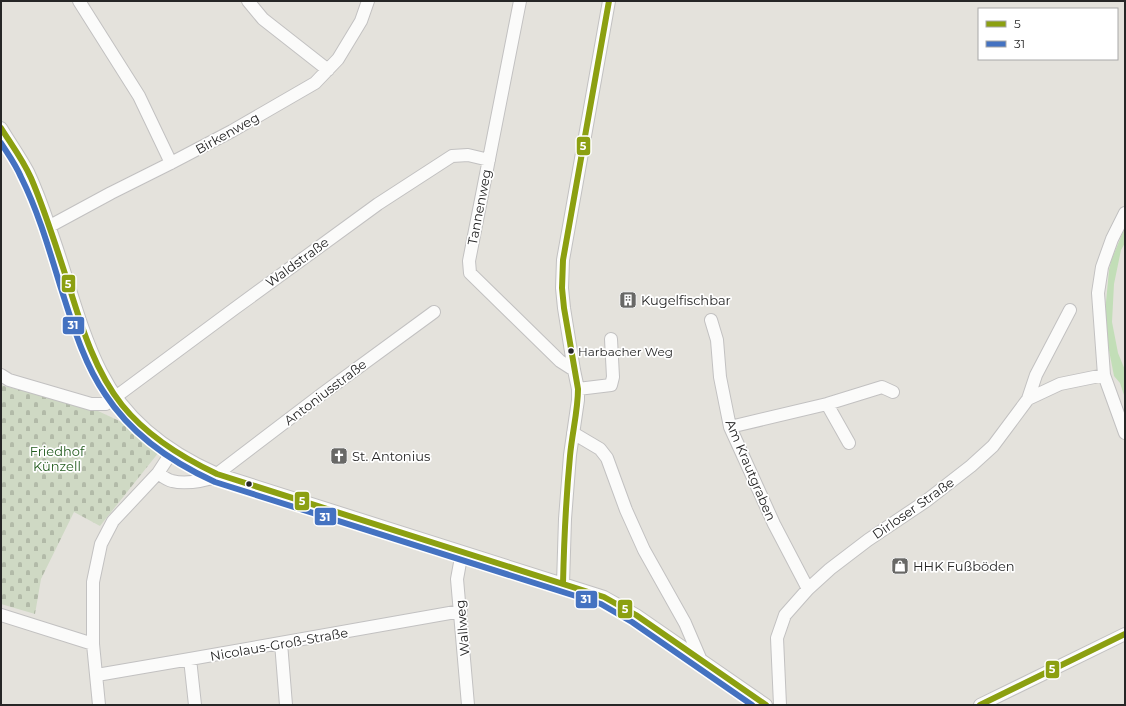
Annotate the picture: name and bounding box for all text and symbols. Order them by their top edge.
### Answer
legend [978,8,1118,60]
text: 5 [1014,16,1021,31]
text: 31 [1014,36,1025,51]
street label: Birkenweg [192,109,262,157]
line badge: 5 [576,136,591,156]
text: 5 [580,139,587,153]
street label: Tannenweg [464,168,494,246]
street label: Waldstraße [262,234,332,290]
line badge: 5 [61,274,76,293]
text: 5 [65,277,72,291]
building icon: Kugelfischbar [618,290,638,310]
place label: Kugelfischbar [641,292,731,308]
line badge: 31 [62,316,85,335]
text: 31 [67,318,78,332]
place label: Harbacher Weg [578,344,673,359]
marker: Harbacher Weg [566,346,576,356]
street label: Antoniusstraße [281,356,370,428]
street label: Am Krautgraben [722,417,780,523]
park label: Friedhof Künzell [30,443,85,474]
church icon: St. Antonius [329,446,349,466]
place label: St. Antonius [352,448,430,464]
street label: Dirloser Straße [869,474,957,542]
unlabelled marker [244,479,254,489]
line badge: 5 [294,491,310,511]
text: 5 [299,494,306,508]
line badge: 31 [314,507,337,526]
text: 31 [319,510,330,524]
shop icon: HHK Fußböden [890,556,910,576]
place label: HHK Fußböden [913,558,1015,574]
line badge: 31 [575,590,598,609]
text: 31 [580,592,591,606]
street label: Wallweg [452,599,472,657]
line badge: 5 [617,599,633,619]
text: 5 [622,602,629,616]
street label: Nicolaus-Groß-Straße [209,624,349,664]
line badge: 5 [1045,660,1060,679]
text: 5 [1049,662,1056,676]

